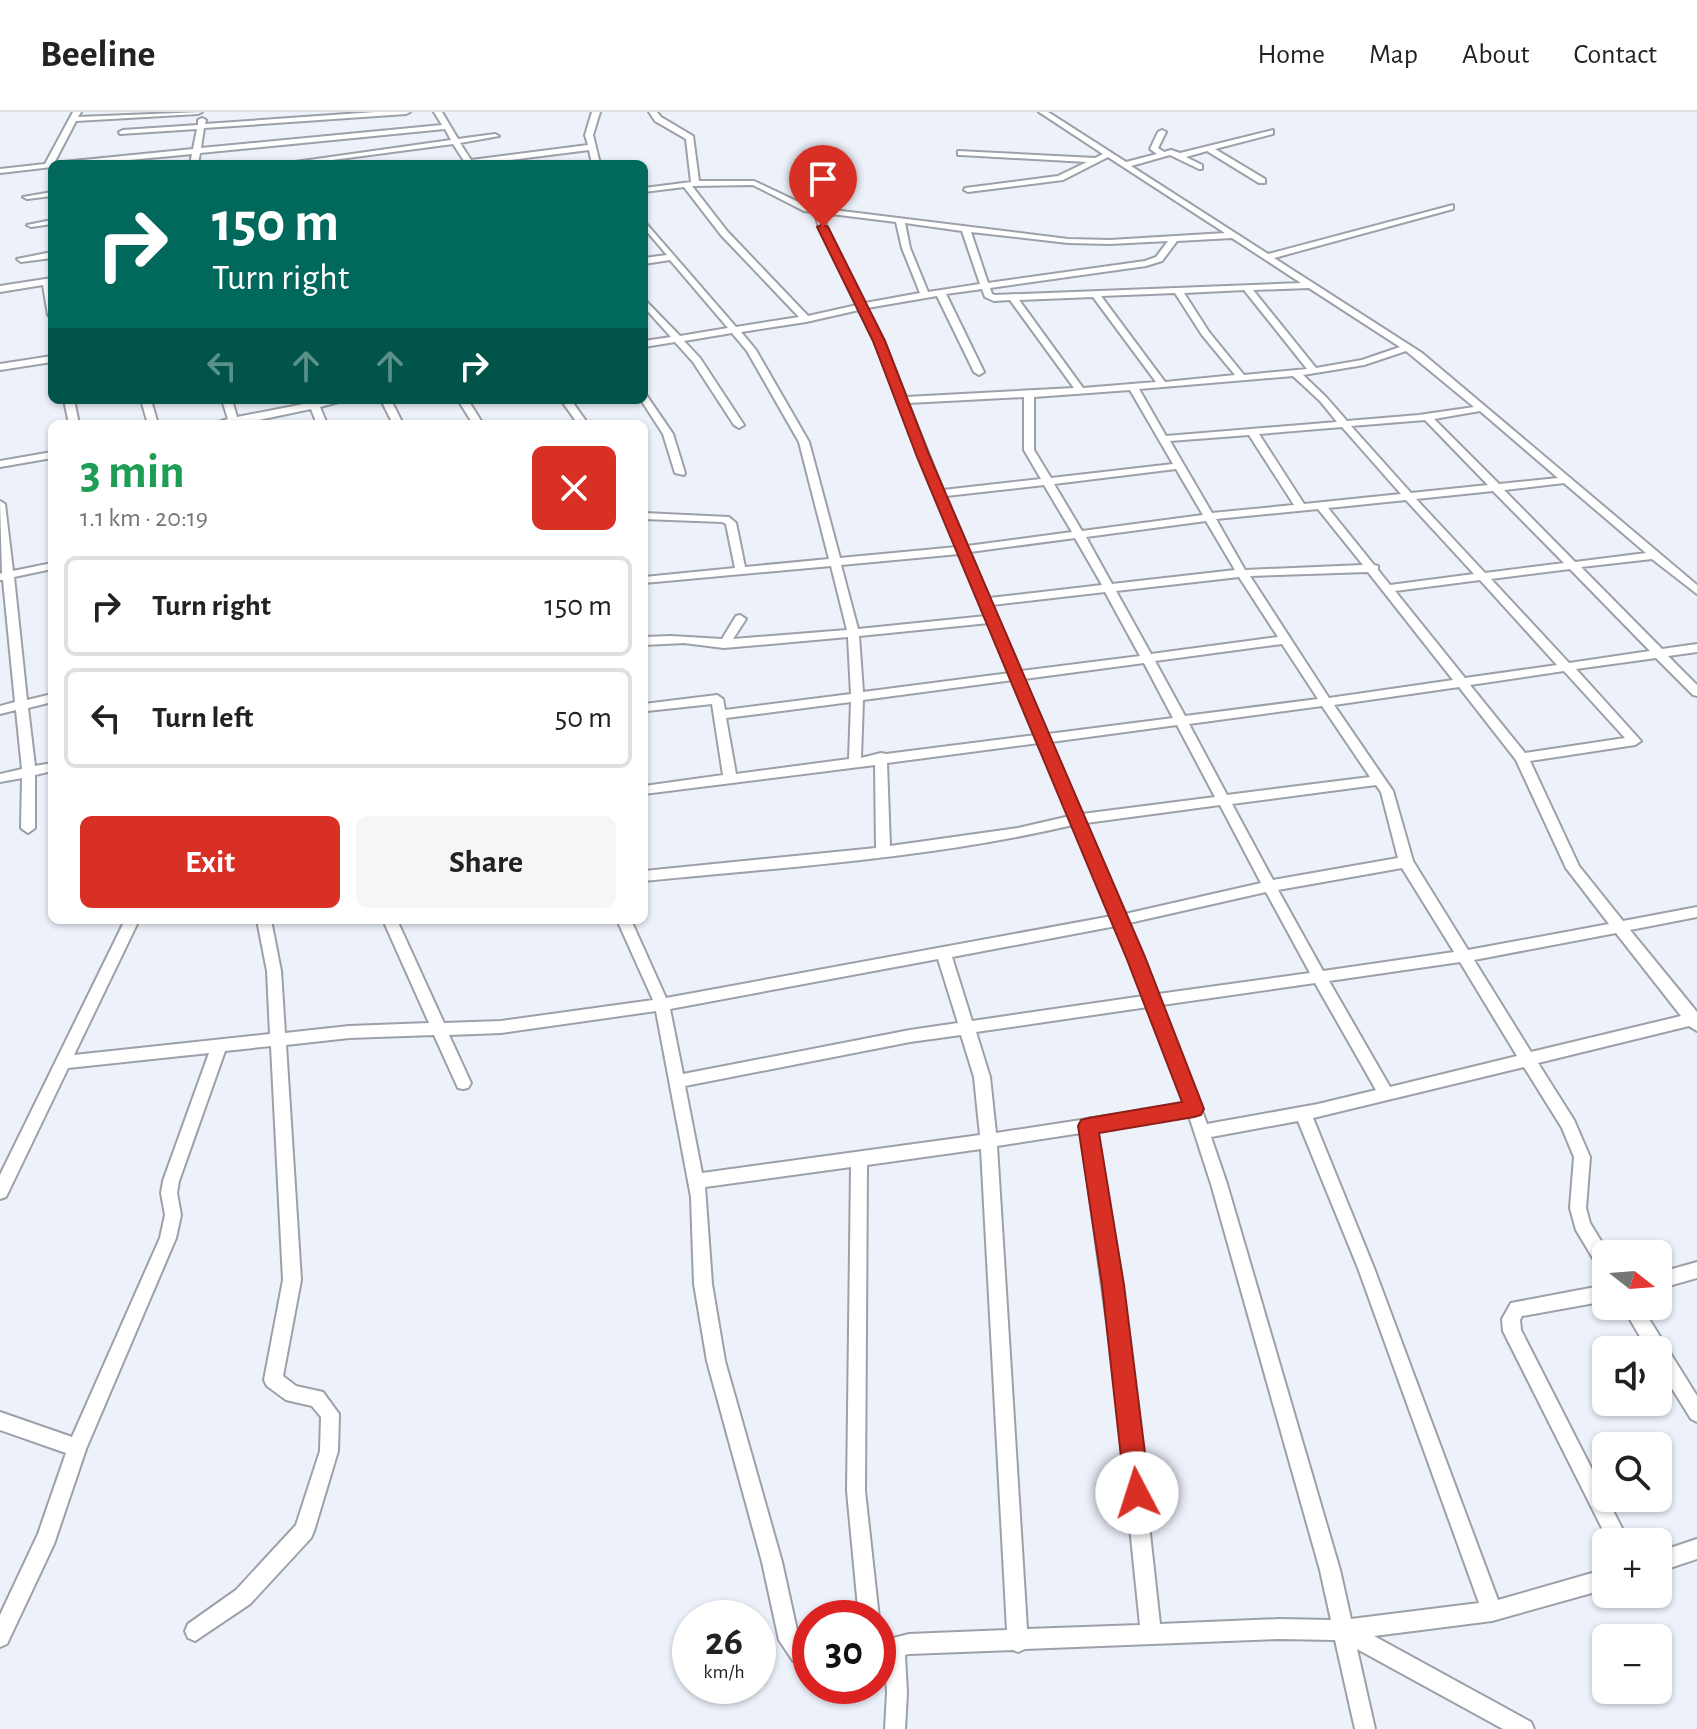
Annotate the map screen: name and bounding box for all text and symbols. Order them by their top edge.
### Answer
text: Beeline [40,36,155,74]
text: Home [1258,41,1325,69]
text: Map [1369,41,1418,69]
text: About [1462,41,1530,69]
text: Contact [1574,41,1657,69]
pin [789,145,857,227]
icon: arrive [801,157,845,201]
icon: right [80,192,184,296]
text: 150 m [212,195,339,251]
text: Turn right [212,260,349,296]
icon: left [200,344,244,388]
icon: ahead [284,344,328,388]
icon: ahead [368,344,412,388]
icon: right [452,344,496,388]
button: close [532,446,616,530]
text: 3 min [80,449,185,497]
text: 1.1 km · 20:19 [80,505,208,531]
icon: right [84,584,128,628]
text: Turn right [152,591,271,621]
text: 150 m [544,591,612,621]
icon: left [84,696,128,740]
text: Turn left [152,703,253,733]
text: 50 m [555,703,612,733]
button: Exit [80,816,340,908]
button: Share [356,816,616,908]
north arrow [1592,1240,1672,1320]
map controls [1592,1240,1672,1704]
button: sound [1592,1336,1672,1416]
button: search [1592,1432,1672,1512]
position arrow [1095,1451,1179,1535]
button: + [1592,1528,1672,1608]
speed limit sign: 30 [792,1600,896,1704]
text: 26 [705,1622,743,1662]
button: − [1592,1624,1672,1704]
text: km/h [703,1662,745,1682]

